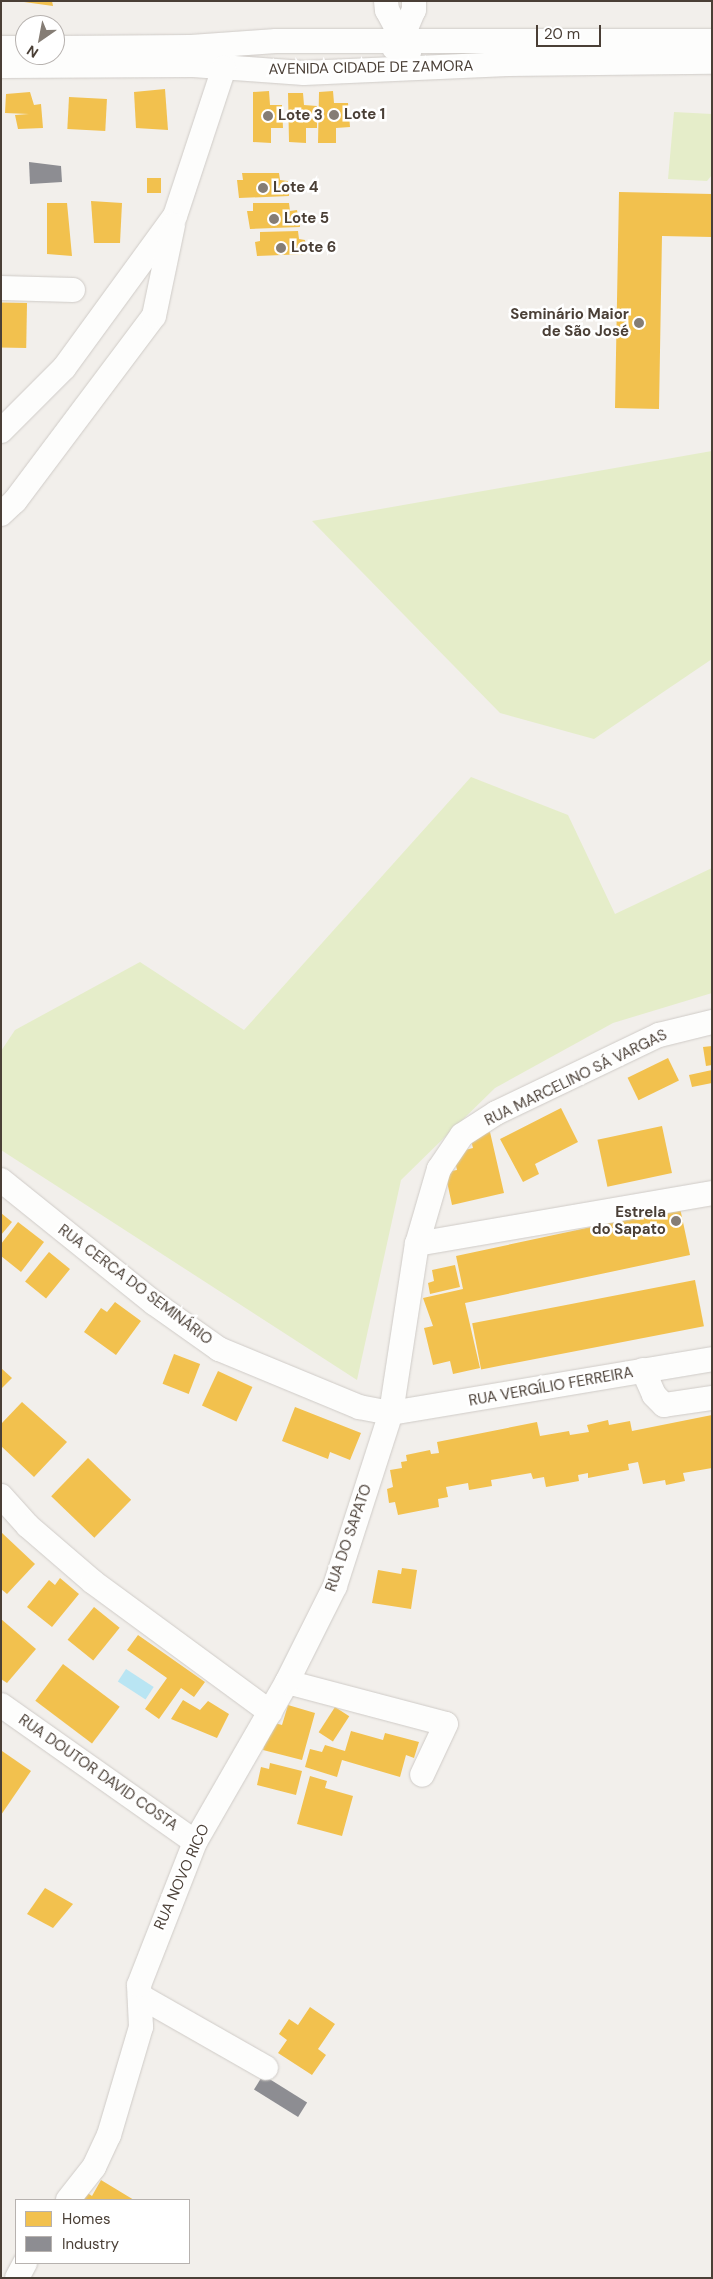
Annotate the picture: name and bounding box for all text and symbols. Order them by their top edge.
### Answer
north arrow [15,15,65,65]
scale bar [538,15,603,47]
text: 20 m [544,24,580,44]
text: N [23,41,42,62]
street label: AVENIDA CIDADE DE ZAMORA [268,57,474,79]
place label: Lote 1 [344,106,385,124]
place label: Lote 3 [278,107,323,125]
marker: Lote 1 [328,109,340,121]
marker: Lote 3 [262,110,274,122]
place label: Lote 4 [273,179,318,197]
marker: Lote 4 [257,182,269,194]
place label: Lote 5 [284,210,329,228]
marker: Lote 5 [268,213,280,225]
place label: Lote 6 [291,239,336,257]
marker: Lote 6 [275,242,287,254]
place label: Seminário Maior de São José [510,305,629,340]
marker: Seminário Maior de São José [633,317,645,329]
street label: RUA MARCELINO SÁ VARGAS [482,1026,670,1130]
place label: Estrela do Sapato [592,1203,666,1238]
marker: Estrela do Sapato [670,1215,682,1227]
street label: RUA CERCA DO SEMINÁRIO [54,1221,216,1349]
street label: RUA VERGÍLIO FERREIRA [467,1364,635,1410]
street label: RUA DO SAPATO [322,1482,376,1594]
street label: RUA DOUTOR DAVID COSTA [15,1711,181,1835]
street label: RUA NOVO RICO [151,1821,213,1933]
legend [15,2199,190,2264]
text: Homes [62,2209,111,2229]
text: Industry [62,2234,119,2254]

